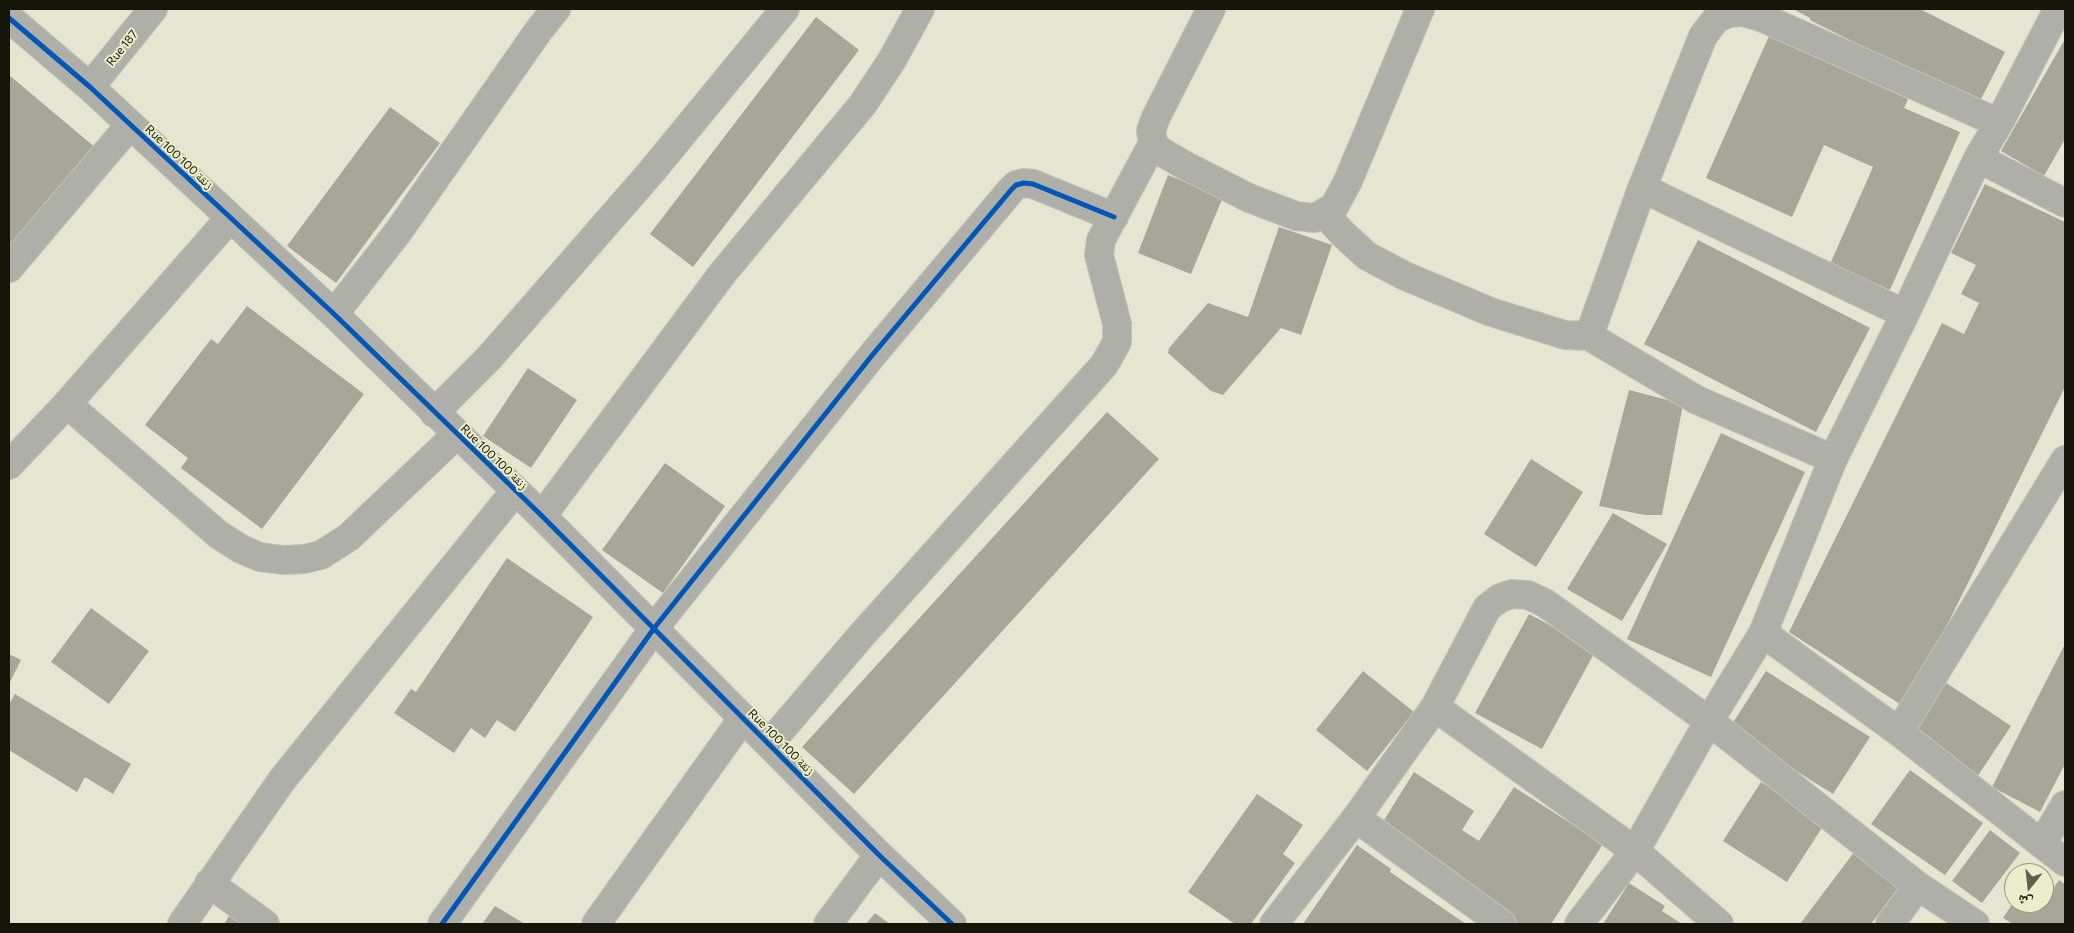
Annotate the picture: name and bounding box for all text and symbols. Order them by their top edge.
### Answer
street label: Rue 187 [103,27,141,69]
street label: Rue 100 زنقة 100 [142,122,216,192]
street label: Rue 100 زنقة 100 [458,421,530,493]
street label: Rue 100 زنقة 100 [745,706,817,778]
north arrow [2004,863,2054,913]
text: ش [2016,892,2034,912]

